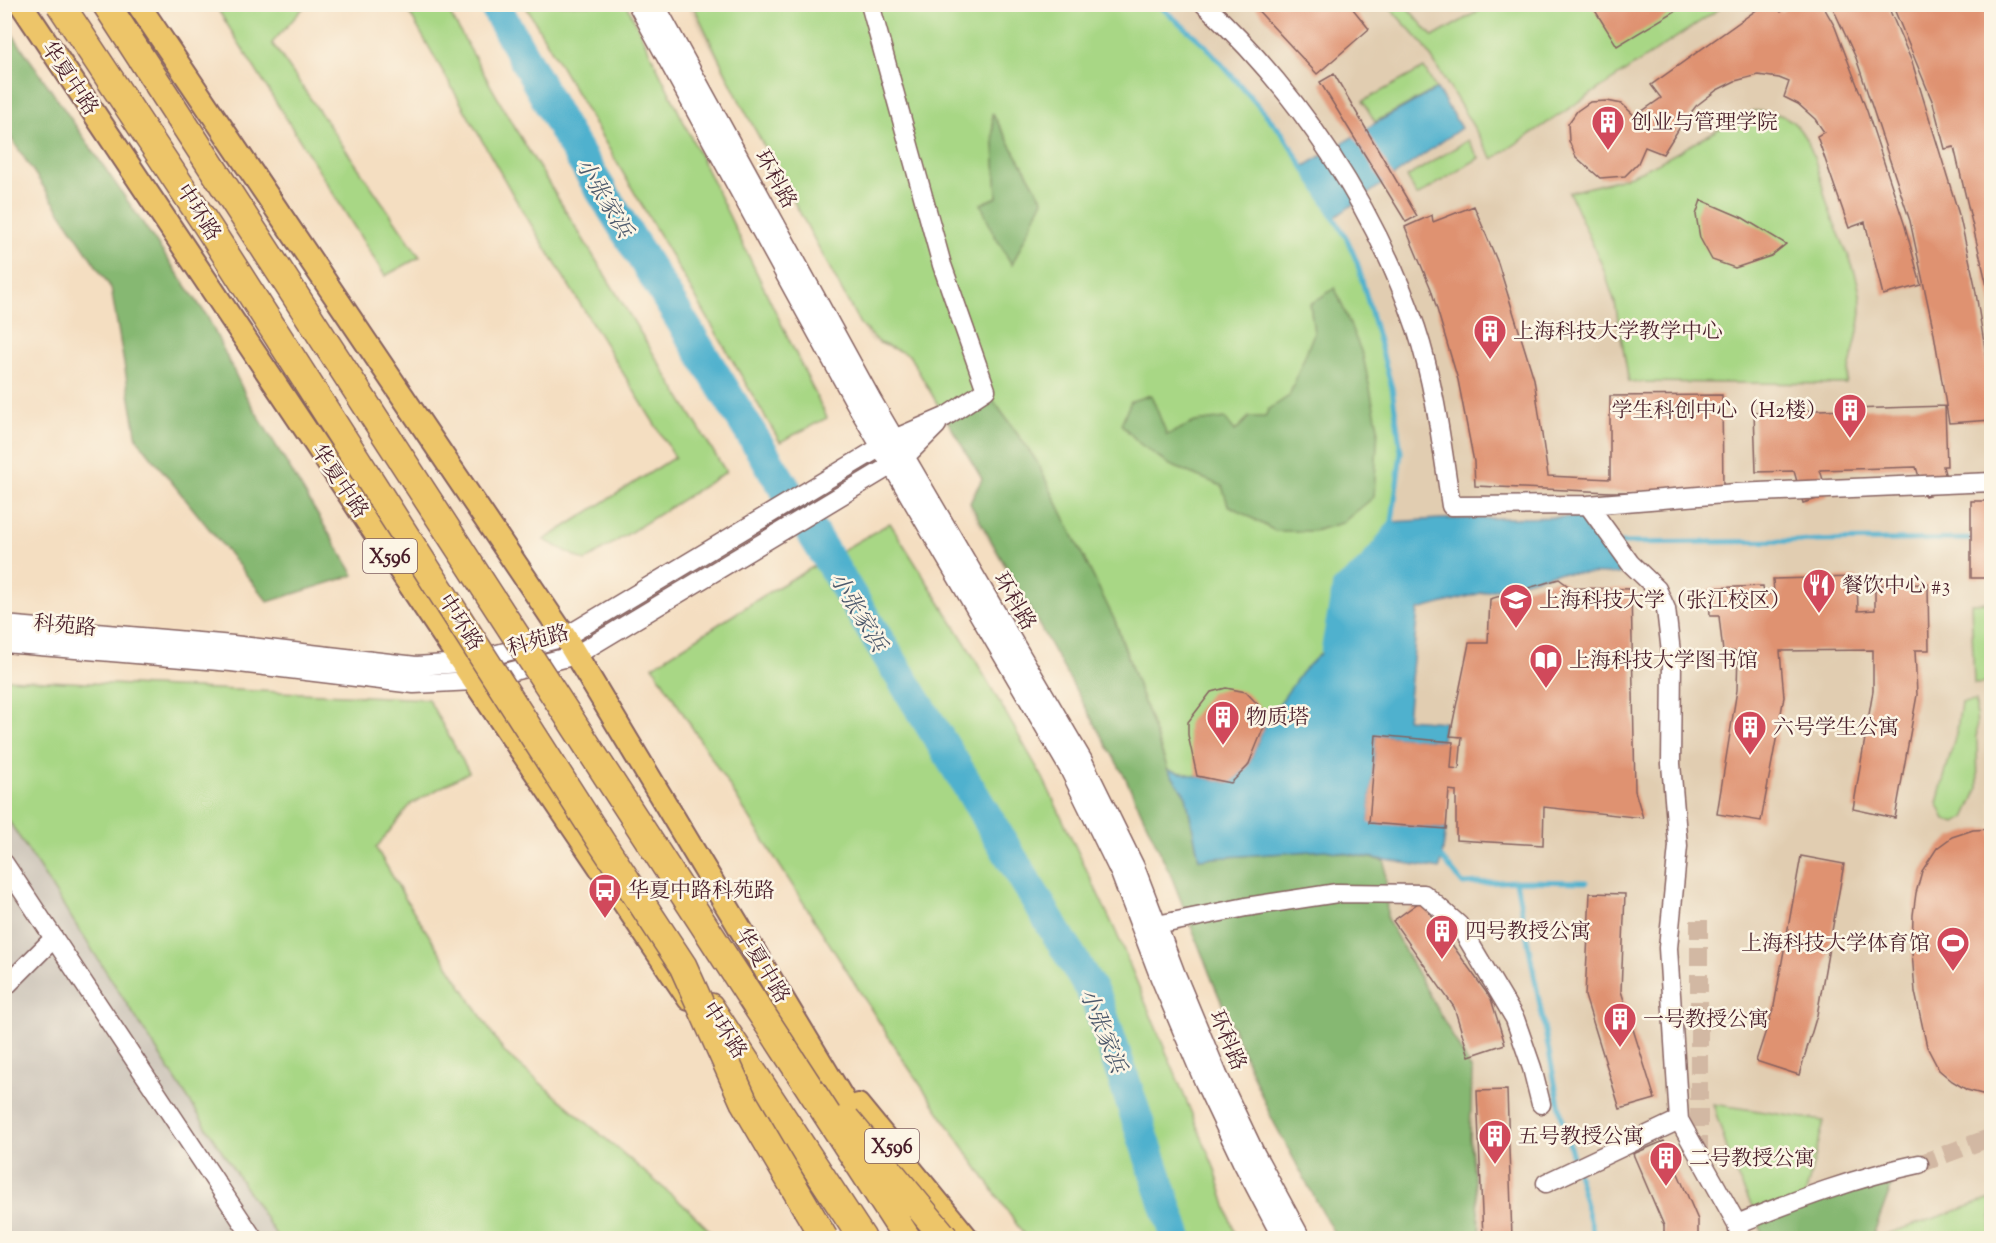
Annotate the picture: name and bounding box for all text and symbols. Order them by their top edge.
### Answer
street label: 华夏中路 [32,36,104,122]
building icon: 创业与管理学院 [1590,104,1626,151]
place label: 创业与管理学院 [1631,109,1778,139]
street label: 环科路 [746,145,803,215]
water label: 小张家浜 [566,153,640,246]
street label: 中环路 [168,179,227,248]
building icon: 上海科技大学教学中心 [1472,313,1508,360]
place label: 上海科技大学教学中心 [1513,318,1723,348]
building icon: 学生科创中心（H2楼） [1832,392,1868,439]
place label: 学生科创中心（H2楼） [1612,397,1827,427]
street label: 华夏中路 [302,439,374,525]
road number: X596 [363,539,417,573]
water label: 小张家浜 [820,567,894,660]
street label: 环科路 [985,567,1042,637]
restaurant icon: 餐饮中心 #3 [1801,567,1837,614]
place label: 餐饮中心 #3 [1842,572,1950,602]
school or university icon: 上海科技大学（张江校区） [1498,582,1534,629]
place label: 上海科技大学（张江校区） [1539,587,1791,617]
street label: 中环路 [430,589,489,658]
street label: 科苑路 [32,609,98,645]
street label: 科苑路 [504,619,573,665]
library icon: 上海科技大学图书馆 [1528,642,1564,689]
place label: 上海科技大学图书馆 [1569,647,1758,677]
building icon: 物质塔 [1205,699,1241,746]
place label: 物质塔 [1246,704,1309,734]
building icon: 六号学生公寓 [1732,709,1768,756]
place label: 六号学生公寓 [1773,714,1899,744]
bus stop icon: 华夏中路科苑路 [587,872,623,919]
place label: 华夏中路科苑路 [628,877,775,907]
building icon: 四号教授公寓 [1424,913,1460,960]
place label: 四号教授公寓 [1465,918,1591,948]
street label: 华夏中路 [727,922,796,1010]
sports icon: 上海科技大学体育馆 [1935,925,1971,972]
place label: 上海科技大学体育馆 [1741,930,1930,960]
water label: 小张家浜 [1070,984,1133,1080]
street label: 中环路 [694,997,753,1066]
building icon: 一号教授公寓 [1602,1001,1638,1048]
street label: 环科路 [1200,1006,1252,1076]
place label: 一号教授公寓 [1643,1006,1769,1036]
building icon: 五号教授公寓 [1477,1118,1513,1165]
place label: 五号教授公寓 [1518,1123,1644,1153]
road number: X596 [865,1129,919,1163]
building icon: 二号教授公寓 [1648,1140,1684,1187]
place label: 二号教授公寓 [1689,1145,1815,1175]

